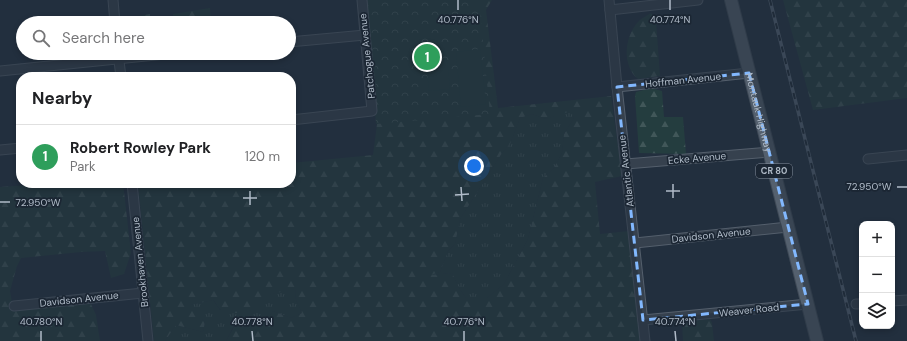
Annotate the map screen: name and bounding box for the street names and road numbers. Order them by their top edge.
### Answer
street label: Patchogue Avenue [356,13,378,99]
street label: Hoffman Avenue [644,70,722,90]
street label: Montauk Highway [743,71,776,154]
street label: Atlantic Avenue [615,134,637,208]
street label: Ecke Avenue [667,149,727,167]
road number: CR 80 [756,164,792,178]
street label: Brookhaven Avenue [129,216,151,308]
street label: Davidson Avenue [671,224,751,246]
street label: Davidson Avenue [39,288,119,310]
street label: Weaver Road [718,300,780,320]

